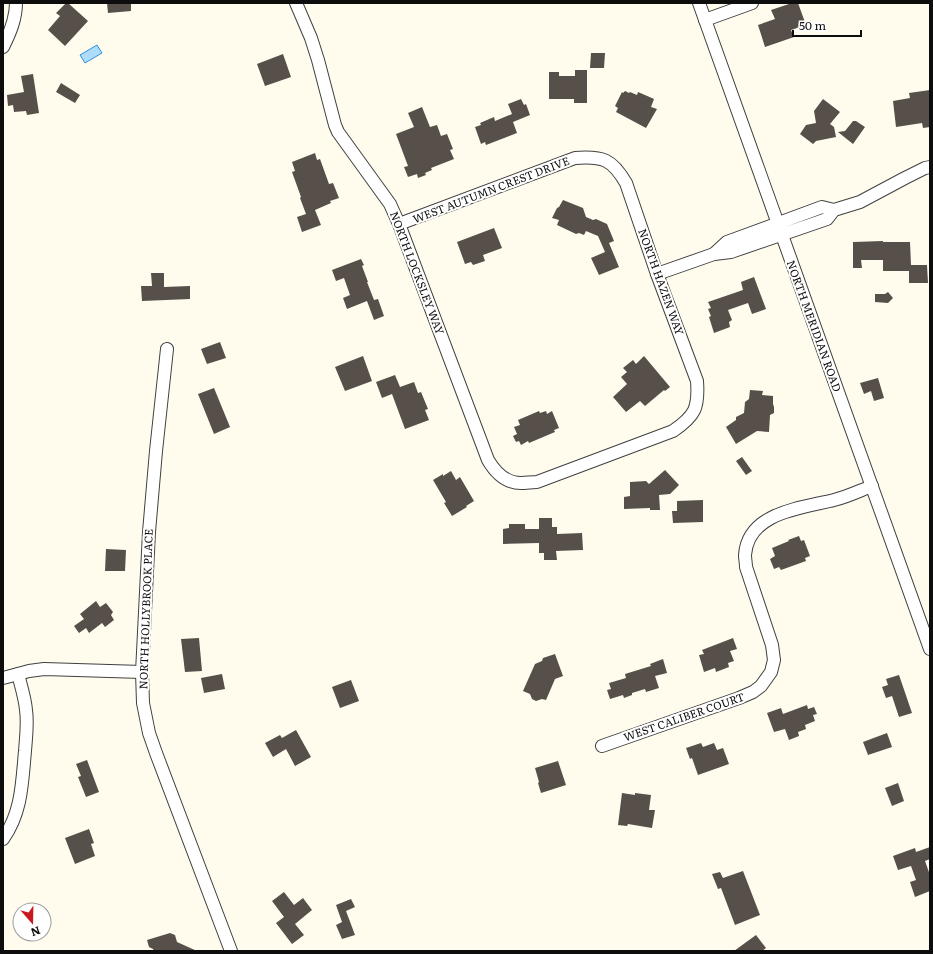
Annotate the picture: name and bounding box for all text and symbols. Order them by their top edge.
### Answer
scale bar [793,12,861,38]
text: 50 m [799,16,826,34]
street label: WEST AUTUMN CREST DRIVE [410,152,571,226]
street label: NORTH LOCKSLEY WAY [387,209,449,337]
street label: NORTH HAZEN WAY [635,226,689,337]
street label: NORTH MERIDIAN ROAD [784,258,846,394]
street label: NORTH HOLLYBROOK PLACE [134,528,156,690]
street label: WEST CALIBER COURT [621,688,746,744]
north arrow [12,902,52,942]
text: N [29,923,43,941]

